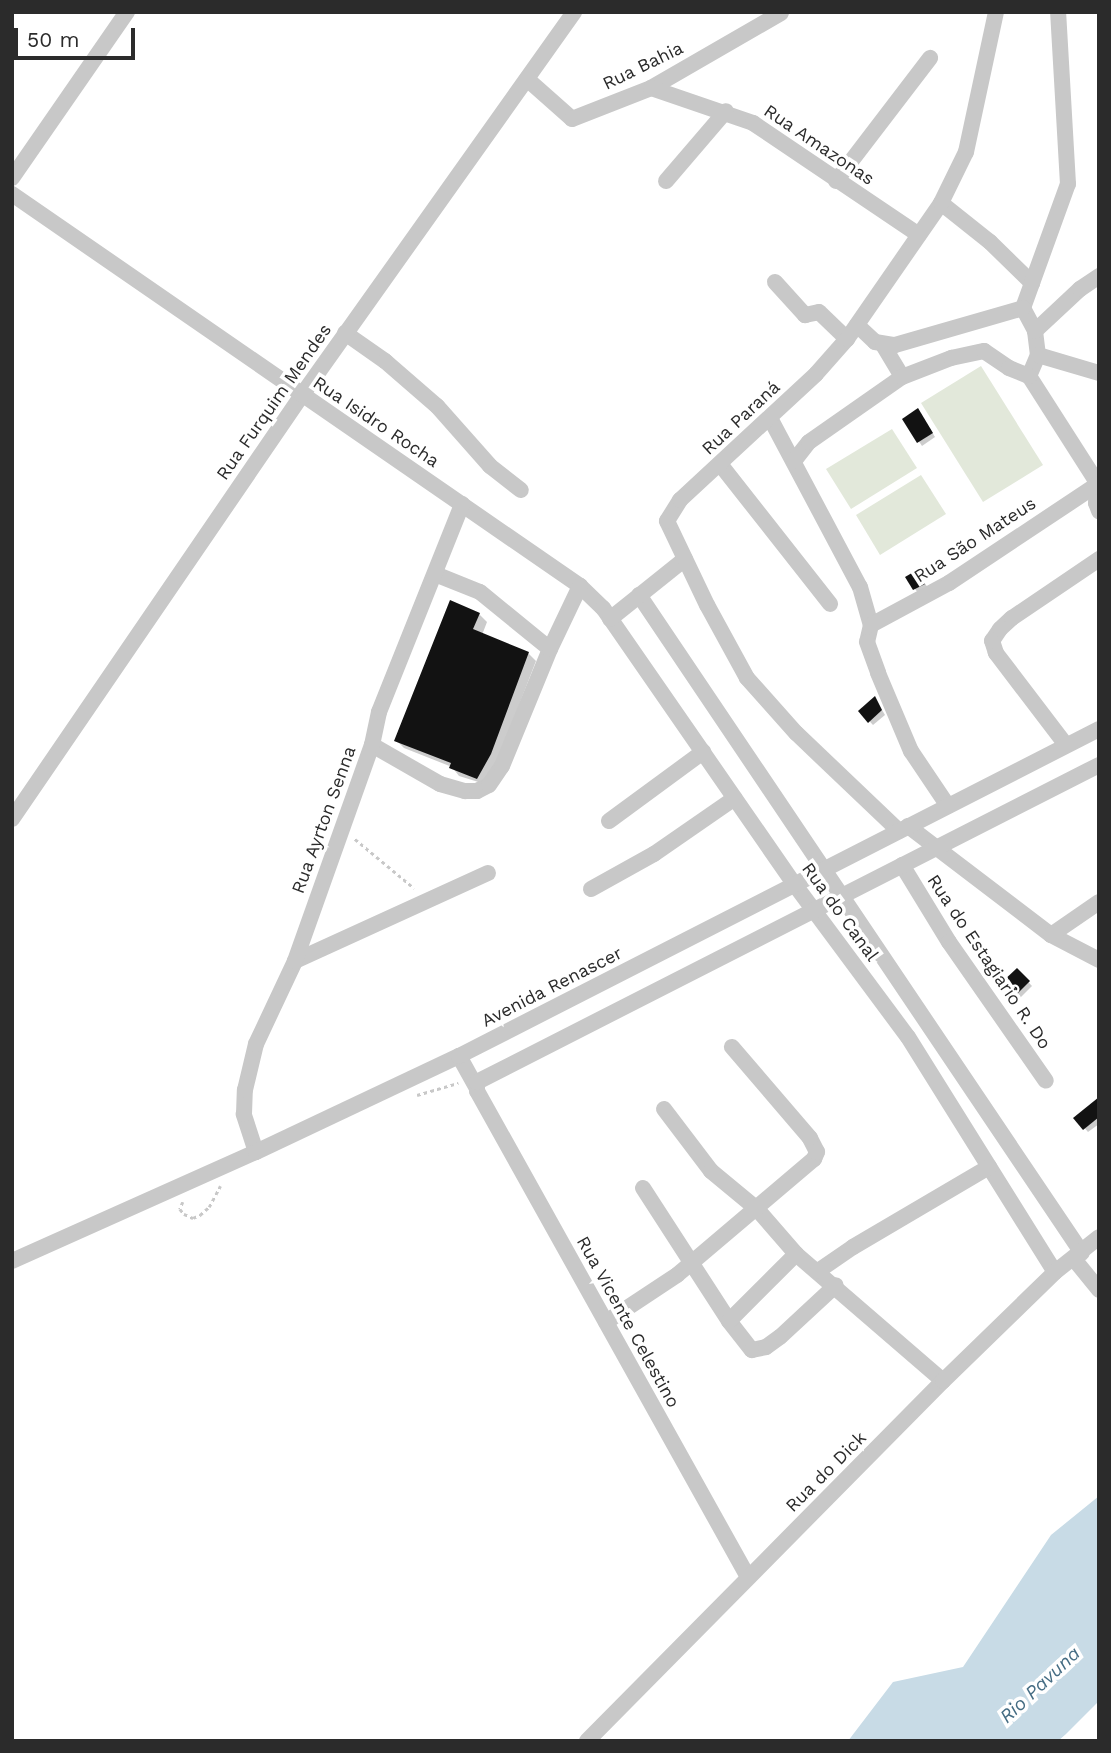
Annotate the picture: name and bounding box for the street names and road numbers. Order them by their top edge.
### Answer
street label: Rua Bahia [599,37,687,95]
street label: Rua Amazonas [759,100,879,190]
street label: Rua Furquim Mendes [212,320,336,484]
street label: Rua Isidro Rocha [309,372,443,472]
street label: Rua Paraná [697,376,785,460]
street label: Rua São Mateus [910,492,1040,588]
street label: Rua Ayrton Senna [287,743,361,897]
street label: Rua do Canal [797,858,883,966]
street label: Rua do Estagiario R. Do [922,870,1056,1054]
street label: Avenida Renascer [478,942,626,1032]
street label: Rua Vicente Celestino [572,1232,684,1412]
street label: Rua do Dick [781,1427,871,1517]

